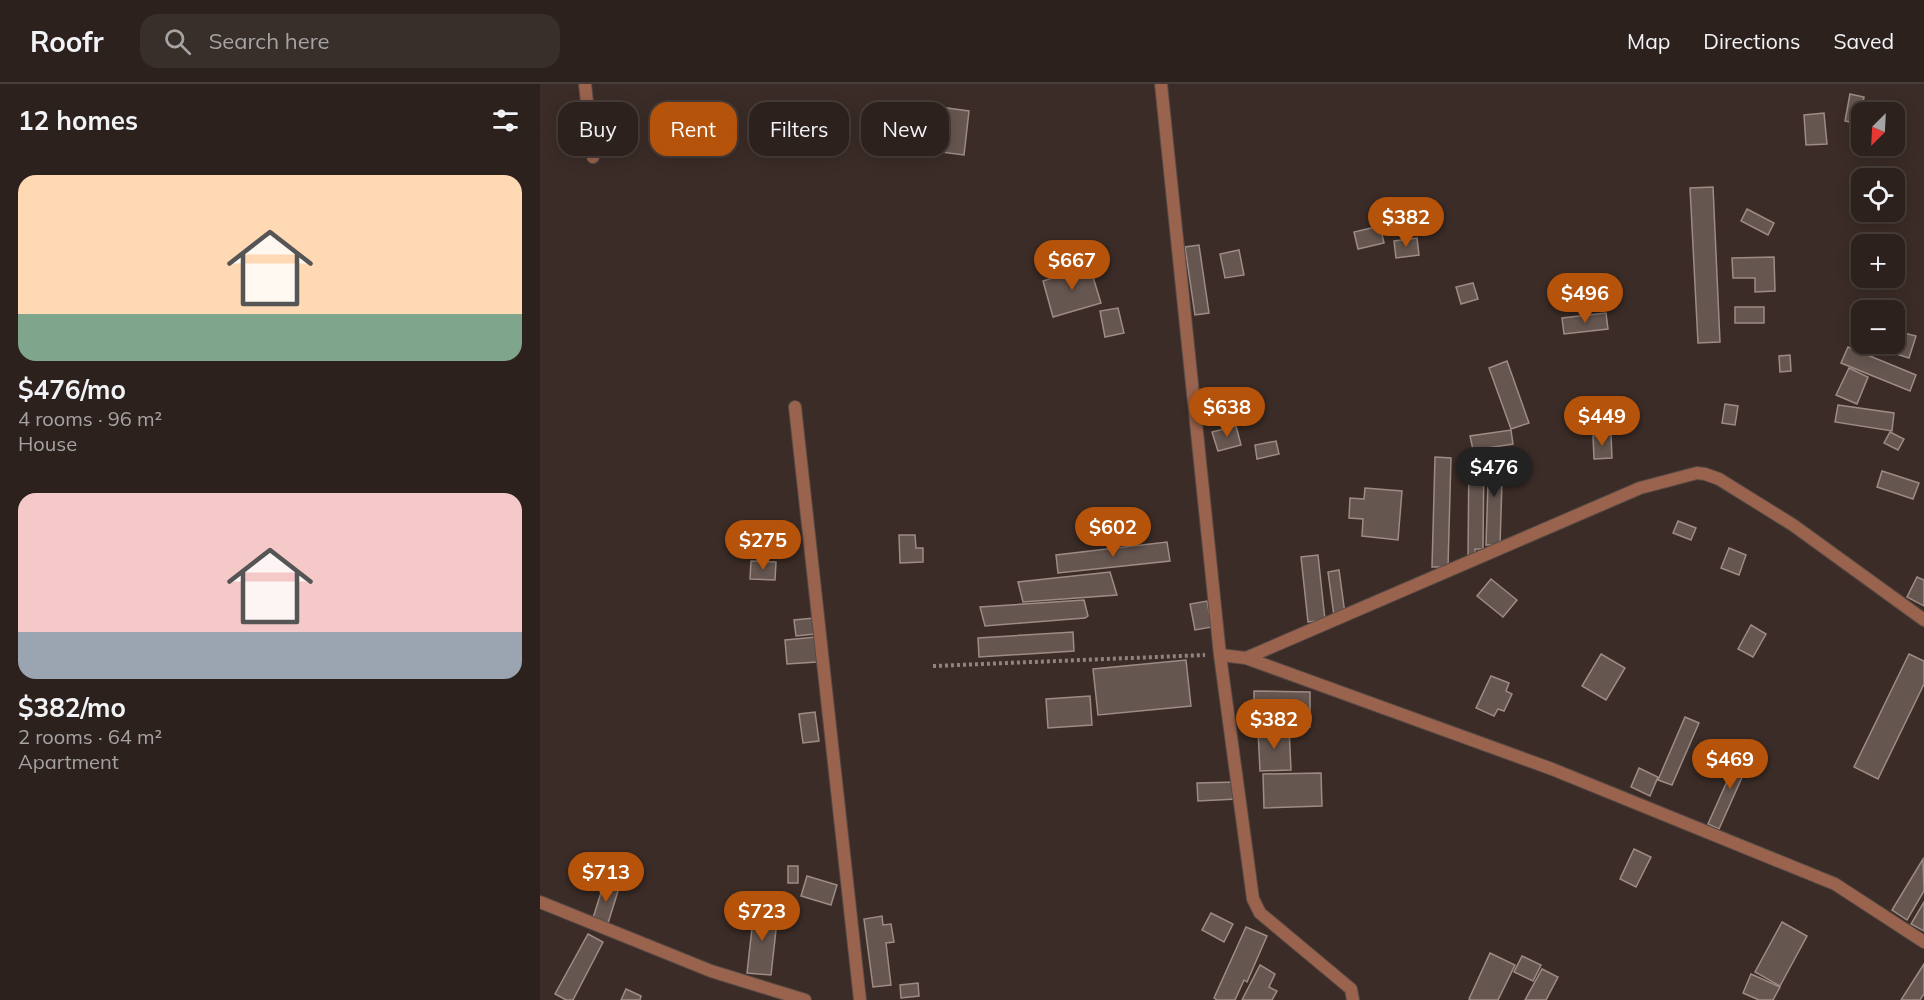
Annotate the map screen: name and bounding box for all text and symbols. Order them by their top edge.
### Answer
search box [140,14,560,68]
text: Roofr [30,24,104,59]
icon: search [161,25,194,58]
text: Search here [209,27,330,55]
text: Map [1627,28,1670,54]
text: Directions [1703,28,1800,54]
text: Saved [1833,28,1894,54]
chip: Buy [558,102,638,156]
chip: Rent [650,102,737,156]
chip: Filters [749,102,849,156]
chip: New [861,102,949,156]
north arrow [1851,102,1905,156]
map controls [1851,102,1905,354]
text: 12 homes [18,104,138,137]
icon: filters [489,104,522,137]
button: locate [1851,168,1905,222]
pin: $382 [1370,197,1442,248]
text: $382 [1382,204,1430,229]
icon: home [216,214,324,322]
button: + [1851,234,1905,288]
pin: $667 [1036,240,1108,291]
text: $667 [1048,247,1096,272]
pin: $496 [1549,273,1621,324]
text: $496 [1561,280,1609,305]
button: − [1851,300,1905,354]
text: $476/mo [18,373,126,406]
pin: $638 [1191,387,1263,438]
text: $638 [1203,394,1251,419]
pin: $449 [1566,396,1638,447]
text: $449 [1578,403,1626,428]
text: 4 rooms · 96 m² [18,406,162,431]
text: House [18,431,77,456]
pin: $476 [1458,447,1530,498]
text: $476 [1470,454,1518,479]
pin: $602 [1077,507,1149,558]
text: $602 [1089,514,1137,539]
pin: $275 [727,520,799,571]
text: $275 [739,527,787,552]
icon: home [216,532,324,640]
text: $382/mo [18,691,126,724]
pin: $382 [1238,699,1310,750]
text: $382 [1250,706,1298,731]
text: 2 rooms · 64 m² [18,724,162,749]
pin: $469 [1694,739,1766,790]
text: $469 [1706,746,1754,771]
text: Apartment [18,749,119,774]
pin: $713 [570,852,642,903]
text: $713 [582,859,630,884]
pin: $723 [726,891,798,942]
text: $723 [738,898,786,923]

